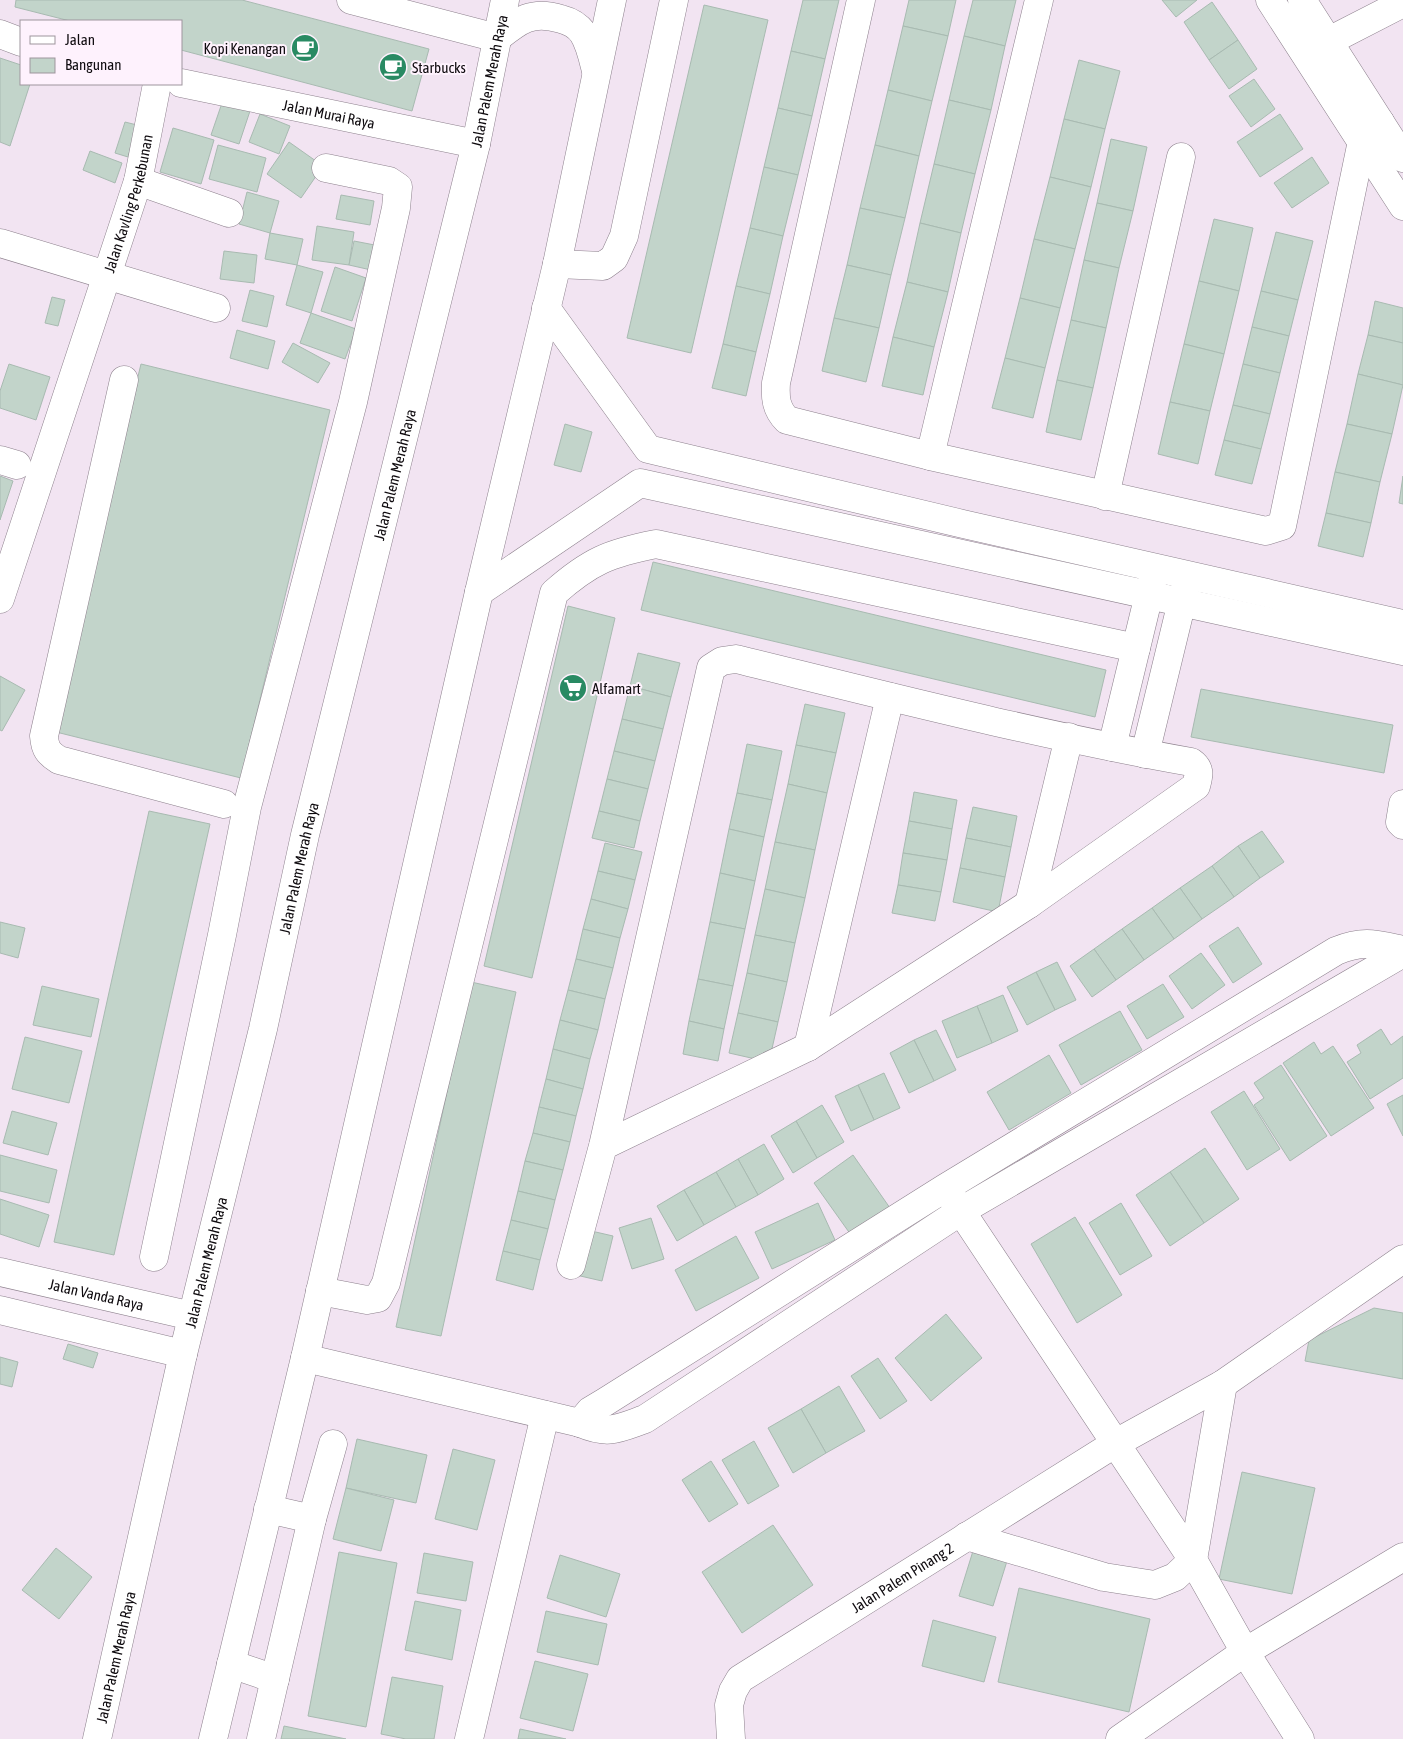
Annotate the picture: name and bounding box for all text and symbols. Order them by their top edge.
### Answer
street label: Jalan Palem Merah Raya [467,13,510,149]
legend [20,20,182,85]
text: Jalan [65,31,95,48]
cafe icon: Kopi Kenangan [290,33,320,63]
place label: Kopi Kenangan [203,40,286,57]
cafe icon: Starbucks [378,52,408,82]
text: Bangunan [65,56,122,73]
place label: Starbucks [412,59,466,76]
street label: Jalan Murai Raya [281,96,376,131]
street label: Jalan Kavling Perkebunan [100,133,155,275]
street label: Jalan Palem Merah Raya [370,407,419,542]
supermarket icon: Alfamart [558,673,588,703]
place label: Alfamart [592,680,641,697]
street label: Jalan Palem Merah Raya [275,800,321,935]
street label: Jalan Palem Merah Raya [181,1195,230,1330]
street label: Jalan Vanda Raya [47,1275,146,1313]
street label: Jalan Palem Pinang 2 [848,1539,956,1616]
street label: Jalan Palem Merah Raya [92,1590,138,1725]

